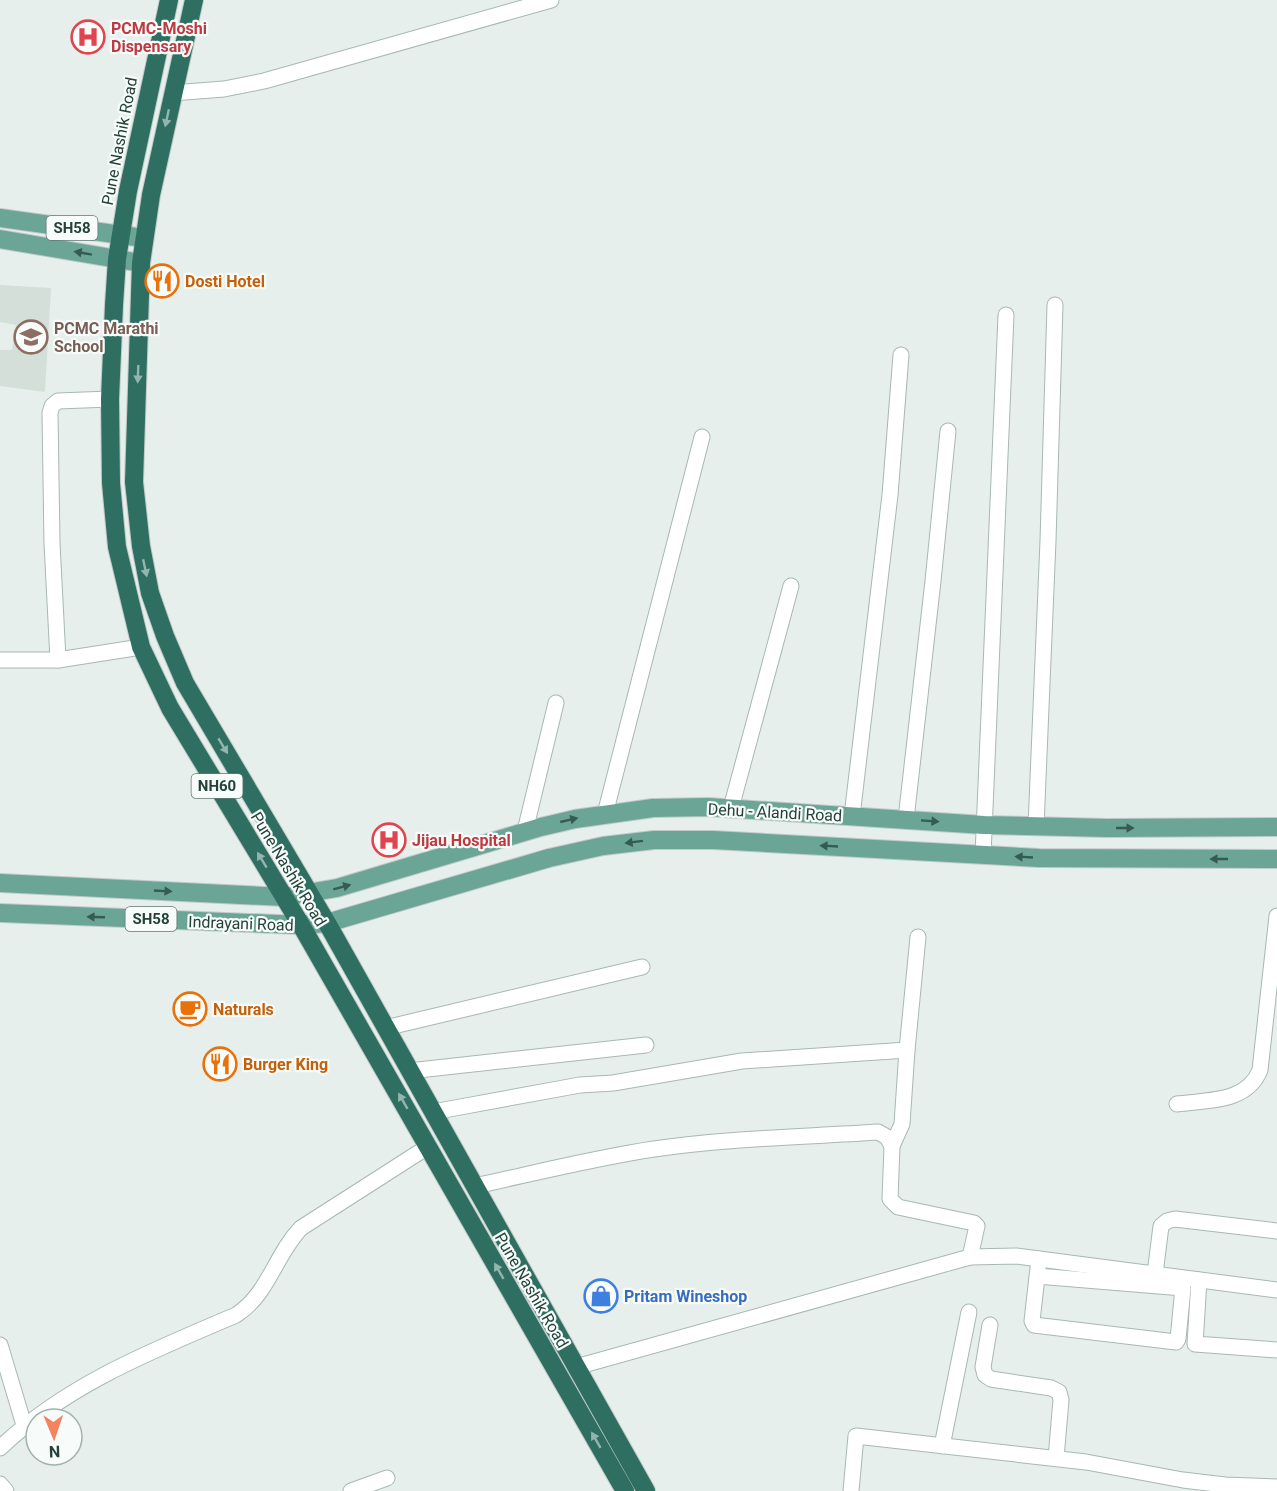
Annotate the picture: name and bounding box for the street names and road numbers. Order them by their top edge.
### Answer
street label: Pune Nashik Road [98,75,141,207]
road number: SH58 [46,216,98,240]
road number: NH60 [192,774,242,798]
street label: Dehu - Alandi Road [707,799,843,826]
street label: Pune Nashik Road [247,809,330,930]
road number: SH58 [126,907,176,931]
street label: Indrayani Road [188,912,294,935]
street label: Pune Nashik Road [491,1229,572,1351]

